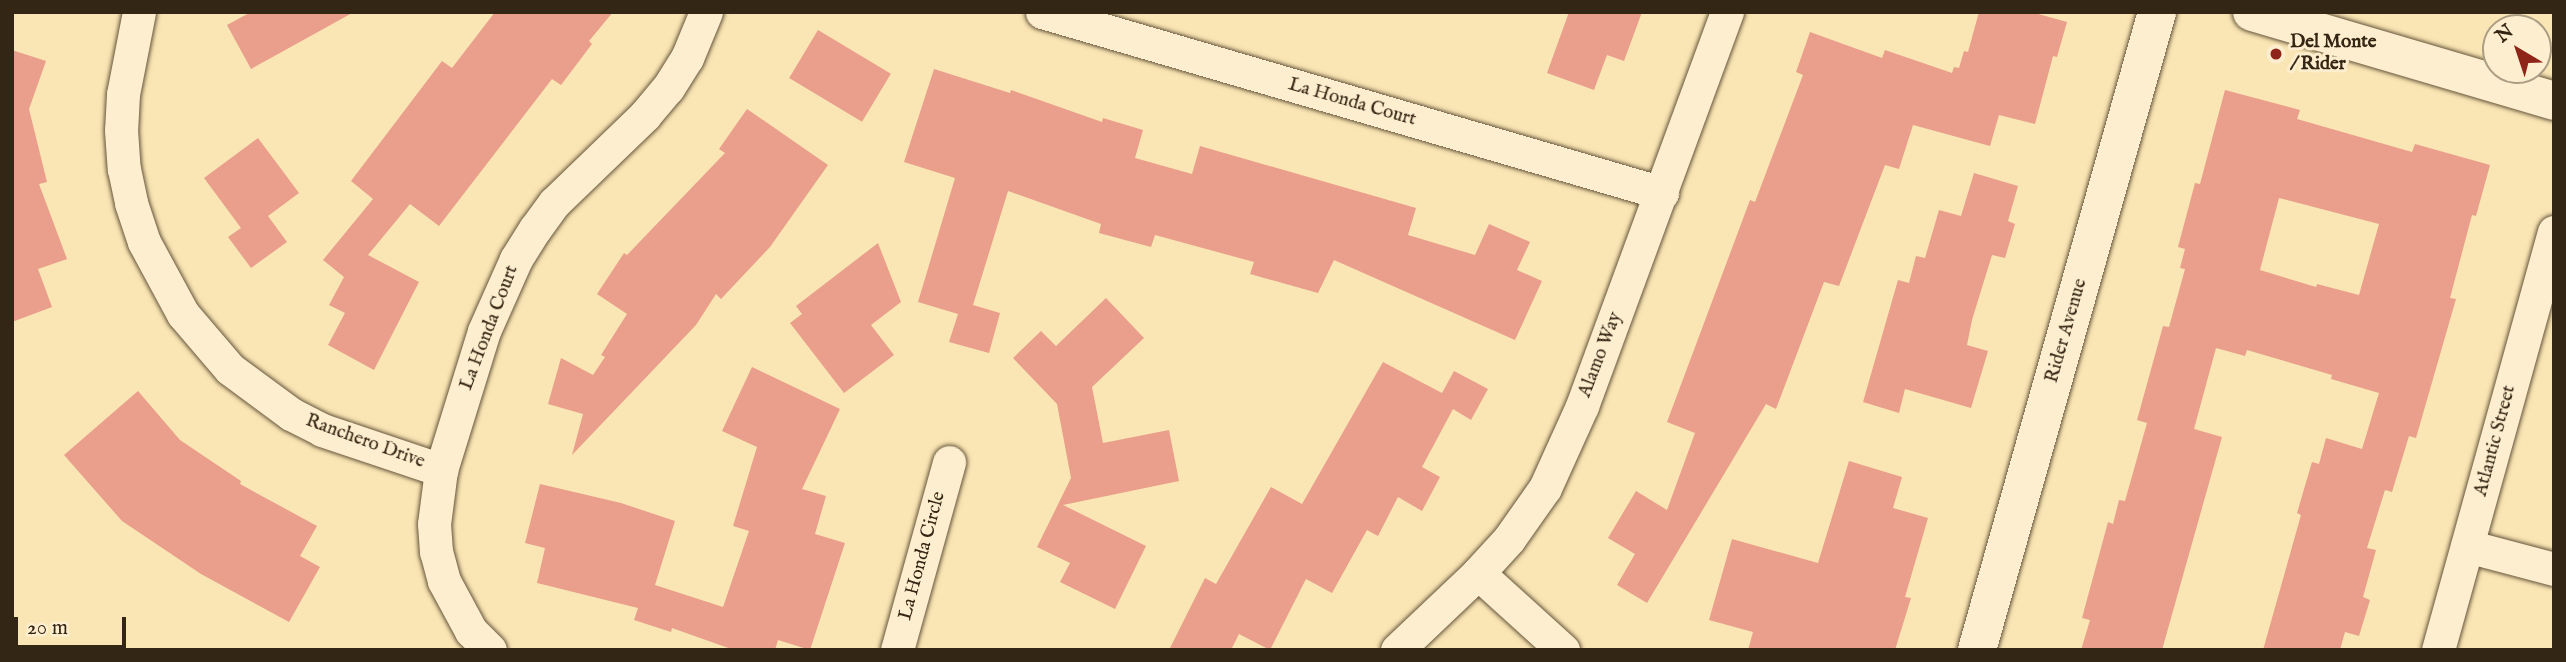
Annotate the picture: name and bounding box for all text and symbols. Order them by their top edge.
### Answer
north arrow [2482,14,2552,84]
text: N [2491,20,2519,49]
place label: Del Monte / Rider [2290,32,2376,76]
marker: Del Monte / Rider [2268,46,2284,62]
street label: La Honda Court [1286,74,1418,132]
street label: La Honda Court [456,262,524,394]
street label: Rider Avenue [2041,276,2093,386]
street label: Alamo Way [1574,309,1628,401]
street label: Atlantic Street [2470,383,2522,499]
street label: Ranchero Drive [302,410,428,474]
street label: La Honda Circle [895,489,951,623]
scale bar [18,602,130,646]
text: 20 m [27,615,68,642]

